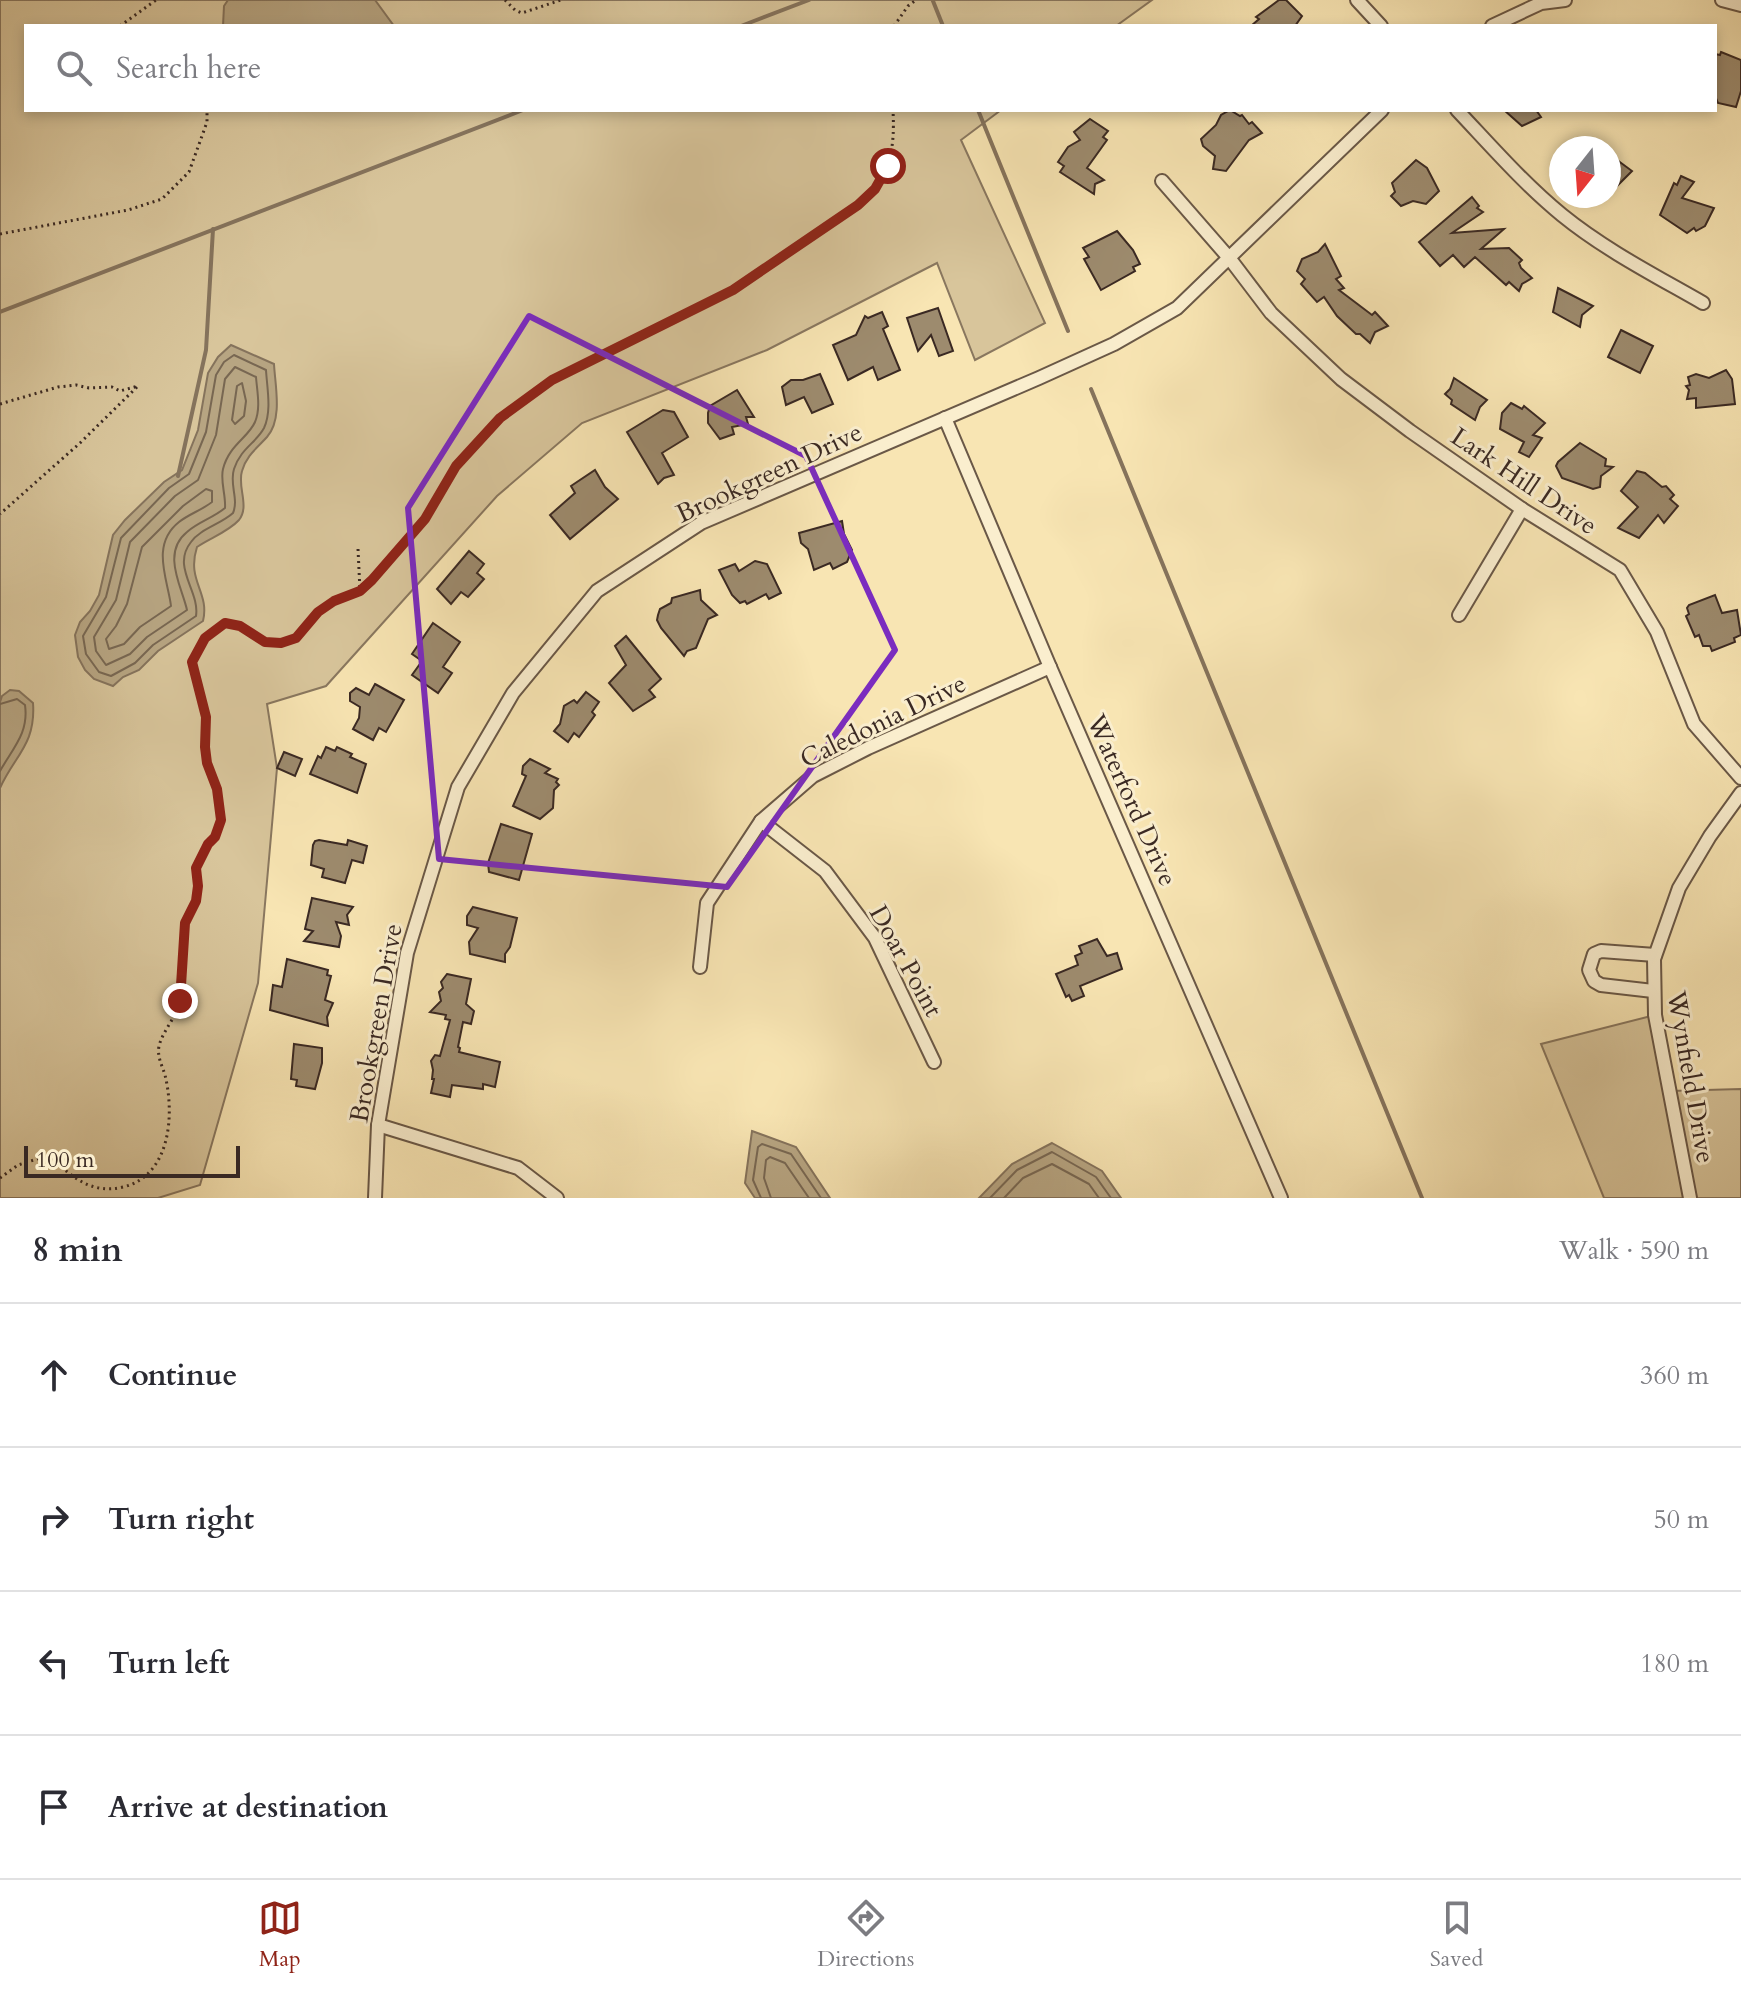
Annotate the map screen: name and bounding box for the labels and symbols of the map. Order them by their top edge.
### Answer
north arrow [1549,136,1621,208]
route start [870,148,906,184]
street label: Brookgreen Drive [670,415,868,531]
street label: Lark Hill Drive [1444,419,1604,543]
street label: Caledonia Drive [794,666,972,776]
street label: Waterford Drive [1078,708,1186,891]
street label: Doar Point [861,899,951,1023]
street label: Brookgreen Drive [341,921,411,1125]
route end [162,983,198,1019]
street label: Wynfield Drive [1658,987,1723,1166]
scale bar [24,1142,240,1178]

